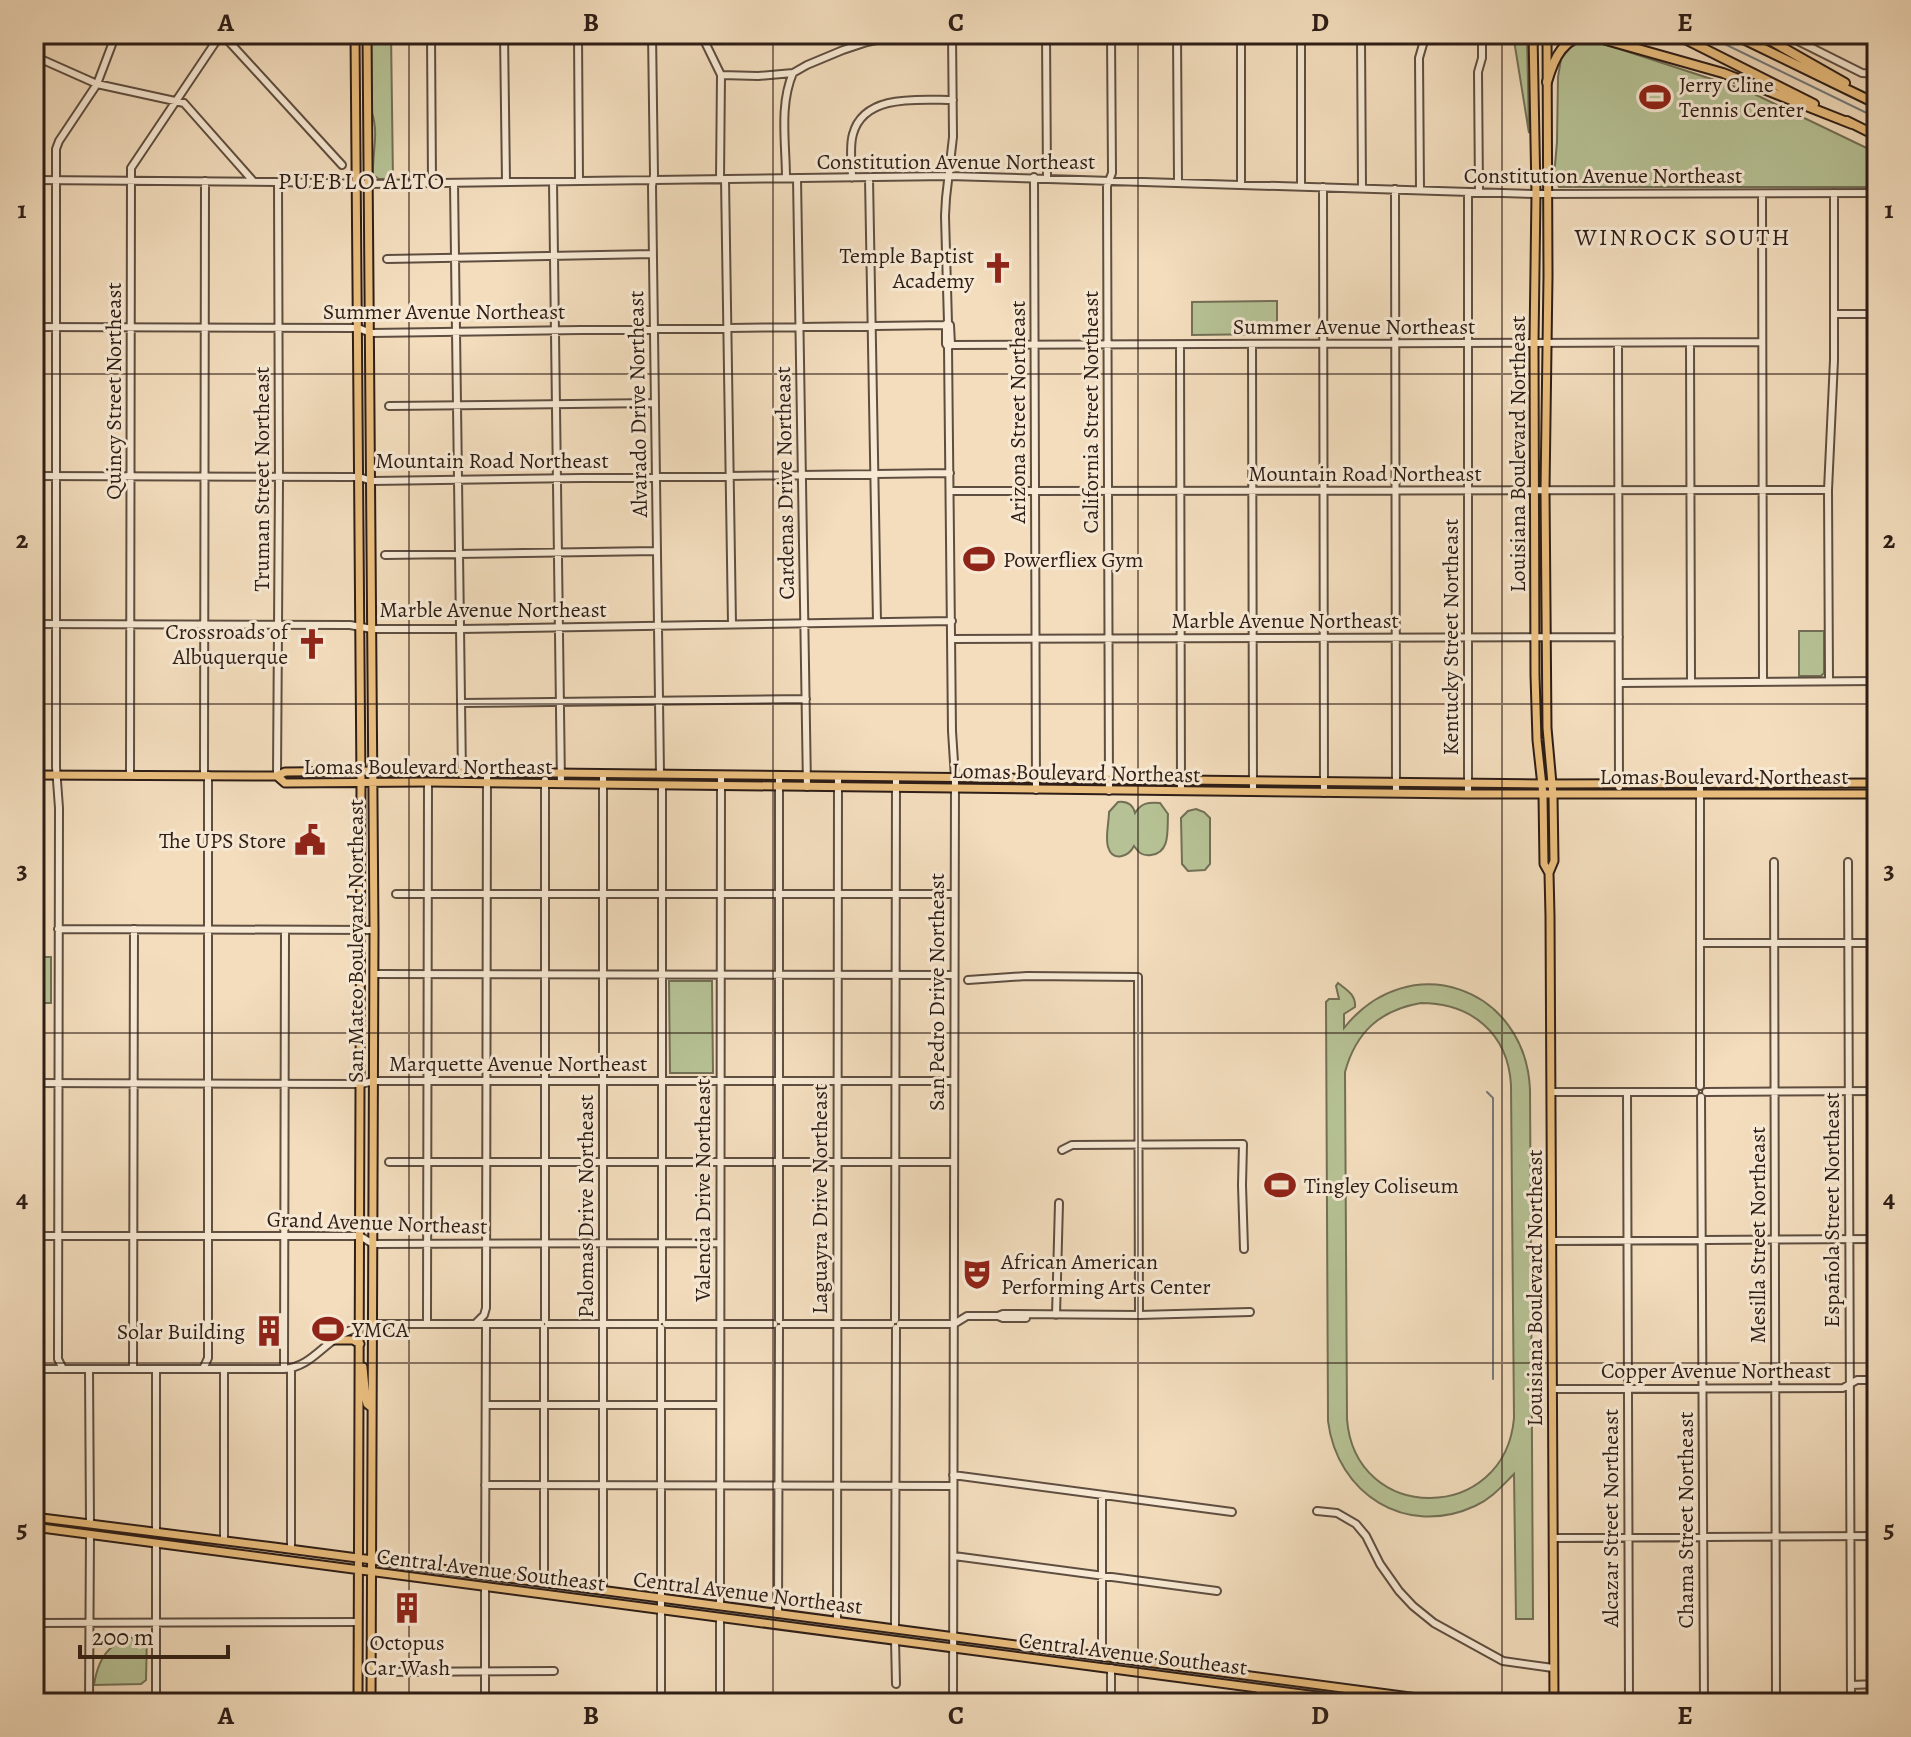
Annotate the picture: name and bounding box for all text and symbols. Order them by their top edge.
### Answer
text: A [217,5,235,40]
text: B [583,5,599,40]
text: C [948,5,964,40]
text: D [1311,5,1329,40]
text: E [1677,5,1693,40]
place label: Jerry Cline Tennis Center [1679,70,1804,125]
sports icon: Jerry Cline Tennis Center [1638,80,1672,114]
street label: Constitution Avenue Northeast [817,147,1095,177]
street label: Constitution Avenue Northeast [1464,161,1742,191]
district label: PUEBLO ALTO [278,165,446,197]
text: 1 [17,192,27,227]
text: 1 [1884,192,1894,227]
district label: WINROCK SOUTH [1573,221,1792,253]
place label: Temple Baptist Academy [839,241,974,296]
church icon: Temple Baptist Academy [981,251,1015,285]
street label: Quincy Street Northeast [99,282,129,500]
street label: Alvarado Drive Northeast [621,290,655,519]
street label: California Street Northeast [1076,290,1106,534]
street label: Summer Avenue Northeast [323,297,565,327]
street label: Arizona Street Northeast [1003,300,1033,525]
street label: Summer Avenue Northeast [1233,312,1475,342]
street label: Louisiana Boulevard Northeast [1503,315,1533,593]
street label: Truman Street Northeast [247,366,277,592]
street label: Cardenas Drive Northeast [768,366,802,600]
street label: Mountain Road Northeast [375,446,609,476]
street label: Mountain Road Northeast [1248,459,1482,489]
street label: Kentucky Street Northeast [1436,518,1466,756]
text: 2 [16,522,29,557]
text: 2 [1883,522,1896,557]
sports icon: Powerfliex Gym [962,542,996,576]
place label: Powerfliex Gym [1003,545,1144,575]
street label: Marble Avenue Northeast [379,595,607,625]
street label: Marble Avenue Northeast [1171,606,1399,636]
place label: Crossroads of Albuquerque [165,617,291,672]
church icon: Crossroads of Albuquerque [295,627,329,661]
street label: Lomas Boulevard Northeast [304,752,552,782]
street label: Lomas Boulevard Northeast [951,756,1201,790]
street label: Lomas Boulevard Northeast [1600,762,1848,792]
street label: San Mateo Boulevard Northeast [341,799,371,1083]
public building icon: The UPS Store [293,823,327,857]
place label: The UPS Store [159,826,286,856]
text: 3 [16,852,28,887]
text: 3 [1883,852,1895,887]
street label: San Pedro Drive Northeast [922,873,952,1111]
street label: Marquette Avenue Northeast [389,1049,647,1079]
street label: Valencia Drive Northeast [688,1078,718,1303]
street label: Laguayra Drive Northeast [805,1084,835,1314]
street label: Española Street Northeast [1817,1092,1847,1328]
street label: Palomas Drive Northeast [571,1094,601,1318]
street label: Mesilla Street Northeast [1743,1127,1773,1343]
street label: Louisiana Boulevard Northeast [1520,1149,1550,1427]
sports icon: Tingley Coliseum [1263,1168,1297,1202]
place label: Tingley Coliseum [1304,1171,1459,1201]
text: 4 [16,1181,28,1216]
text: 4 [1883,1181,1895,1216]
street label: Grand Avenue Northeast [266,1204,488,1242]
place label: African American Performing Arts Center [1000,1247,1211,1302]
theatre icon: African American Performing Arts Center [960,1257,994,1291]
sports icon: YMCA [311,1312,345,1346]
building icon: Solar Building [252,1314,286,1348]
place label: YMCA [351,1315,410,1345]
place label: Solar Building [117,1317,245,1347]
street label: Copper Avenue Northeast [1601,1356,1831,1386]
street label: Alcazar Street Northeast [1596,1409,1626,1628]
street label: Chama Street Northeast [1671,1411,1701,1629]
text: 5 [16,1511,28,1546]
text: 5 [1883,1511,1895,1546]
street label: Central Avenue Southeast [375,1541,607,1599]
street label: Central Avenue Northeast [632,1564,864,1622]
building icon: Octopus Car Wash [390,1591,424,1625]
scale bar [80,1609,228,1659]
text: 200 m [92,1621,154,1653]
street label: Central Avenue Southeast [1017,1625,1249,1683]
place label: Octopus Car Wash [364,1628,450,1683]
text: A [217,1698,235,1733]
text: B [583,1698,599,1733]
text: C [948,1698,964,1733]
text: D [1311,1698,1329,1733]
text: E [1677,1698,1693,1733]

